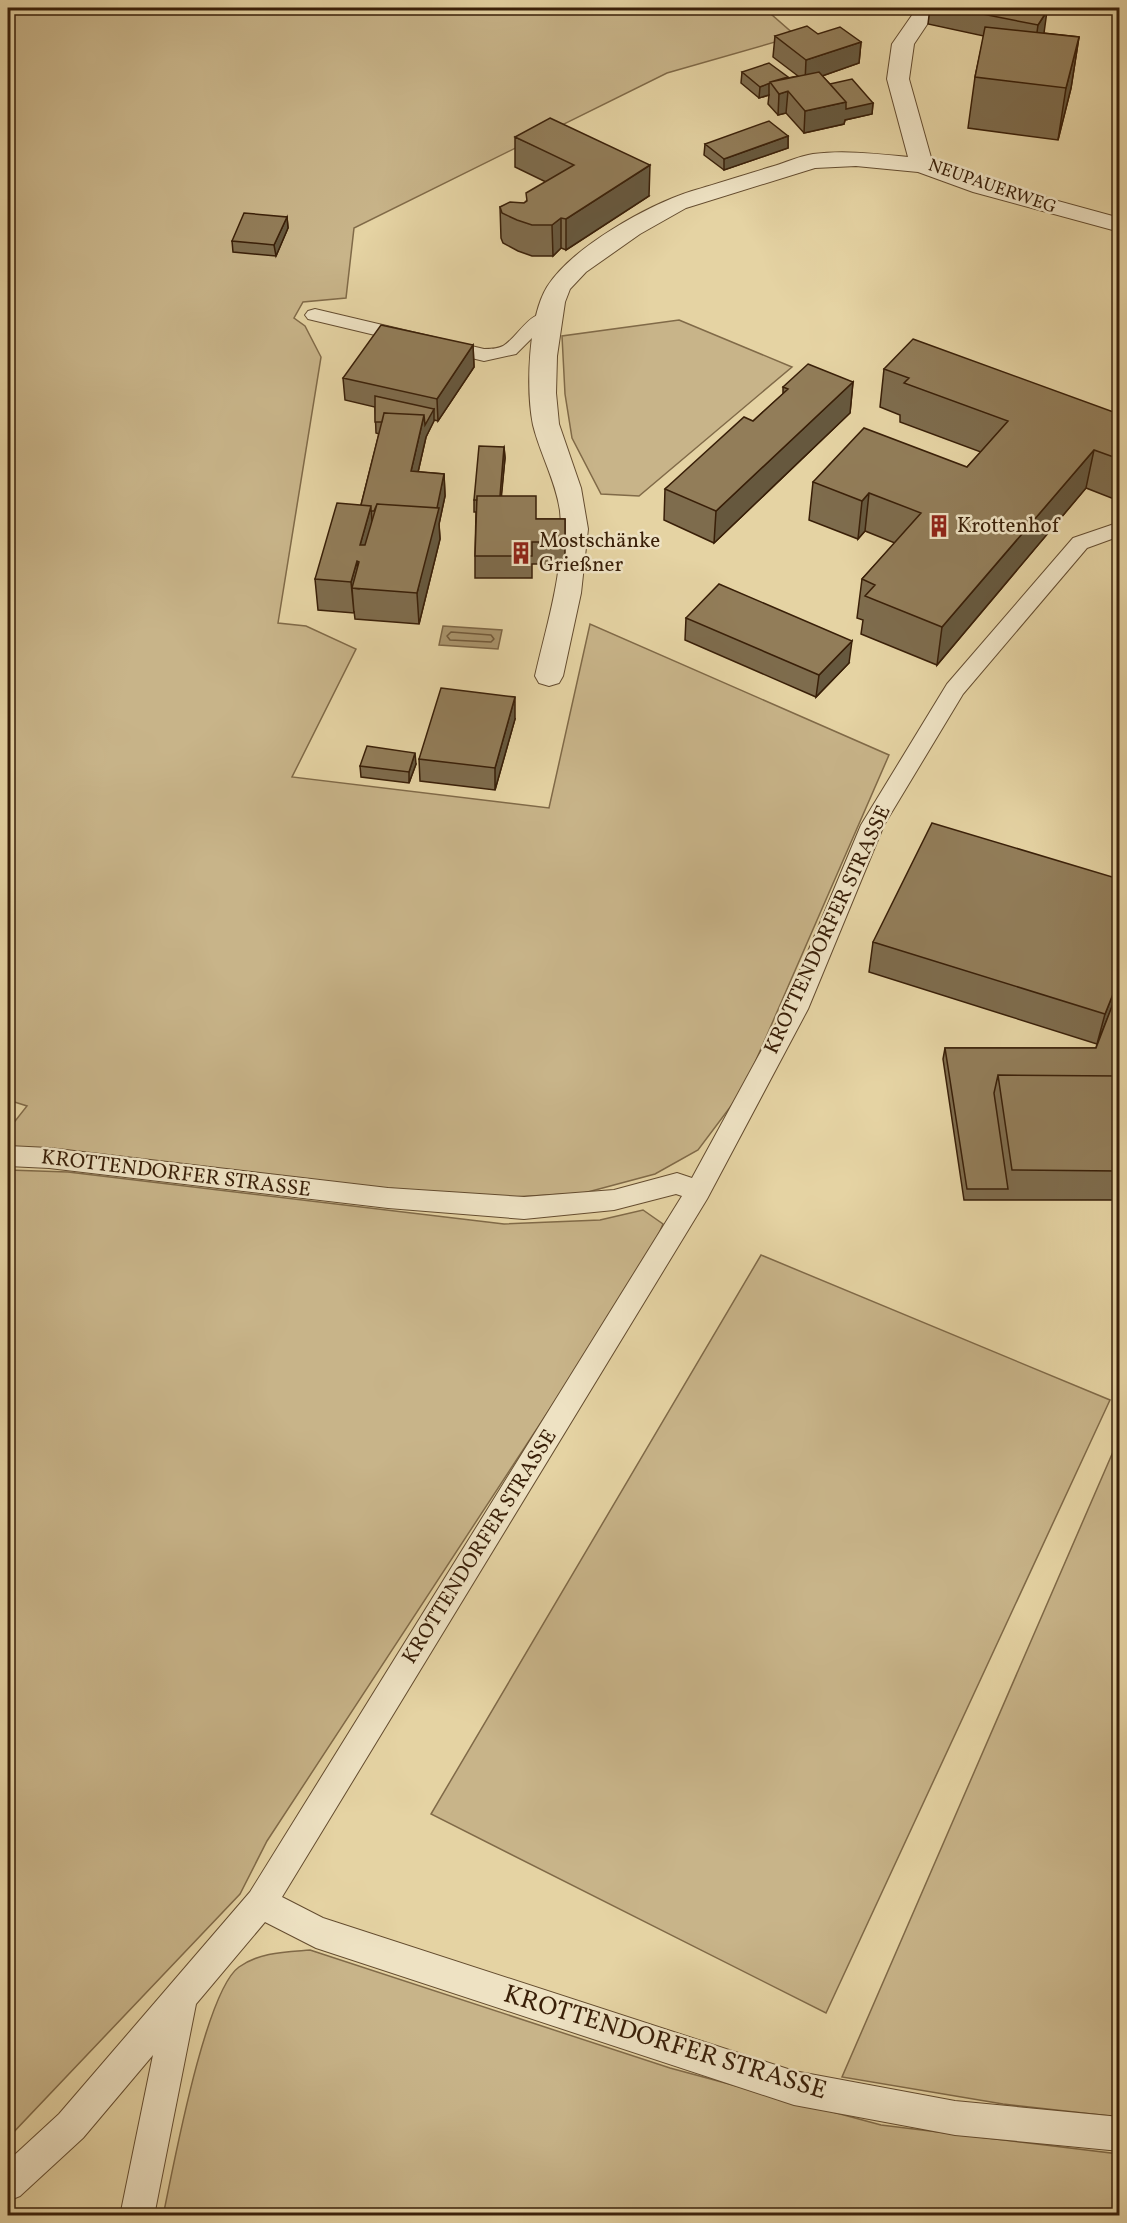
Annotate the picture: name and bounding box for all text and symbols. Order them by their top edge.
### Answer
street label: NEUPAUERWEG [925,153,1059,221]
place label: Krottenhof [957,512,1061,541]
building icon: Krottenhof [926,513,952,539]
place label: Mostschänke Grießner [539,527,660,580]
building icon: Mostschänke Grießner [508,540,534,566]
street label: KROTTENDORFER STRASSE [757,801,899,1059]
street label: KROTTENDORFER STRASSE [40,1143,312,1205]
street label: KROTTENDORFER STRASSE [396,1424,564,1670]
street label: KROTTENDORFER STRASSE [499,1977,831,2109]

